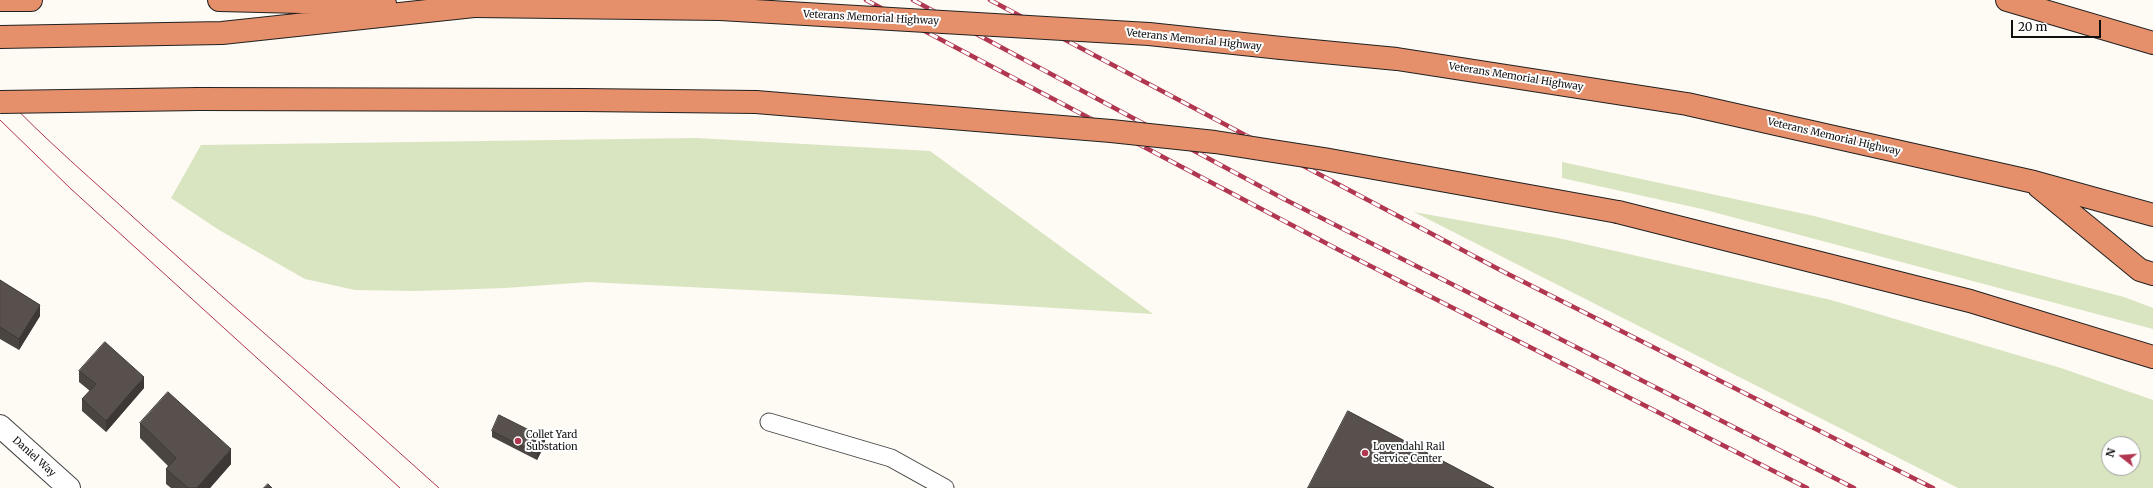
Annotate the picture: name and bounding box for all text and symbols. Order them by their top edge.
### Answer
street label: Veterans Memorial Highway [803,8,939,28]
scale bar [2013,12,2103,38]
text: 20 m [2018,19,2047,34]
street label: Veterans Memorial Highway [1126,27,1262,53]
street label: Veterans Memorial Highway [1448,60,1584,94]
street label: Veterans Memorial Highway [1766,116,1902,158]
place label: Collet Yard Substation [526,429,578,452]
street label: Daniel Way [10,434,58,480]
marker: Collet Yard Substation [513,436,523,446]
north arrow [2101,436,2141,476]
place label: Lovendahl Rail Service Center [1373,441,1445,464]
text: N [2103,447,2118,459]
marker: Lovendahl Rail Service Center [1360,448,1370,458]

